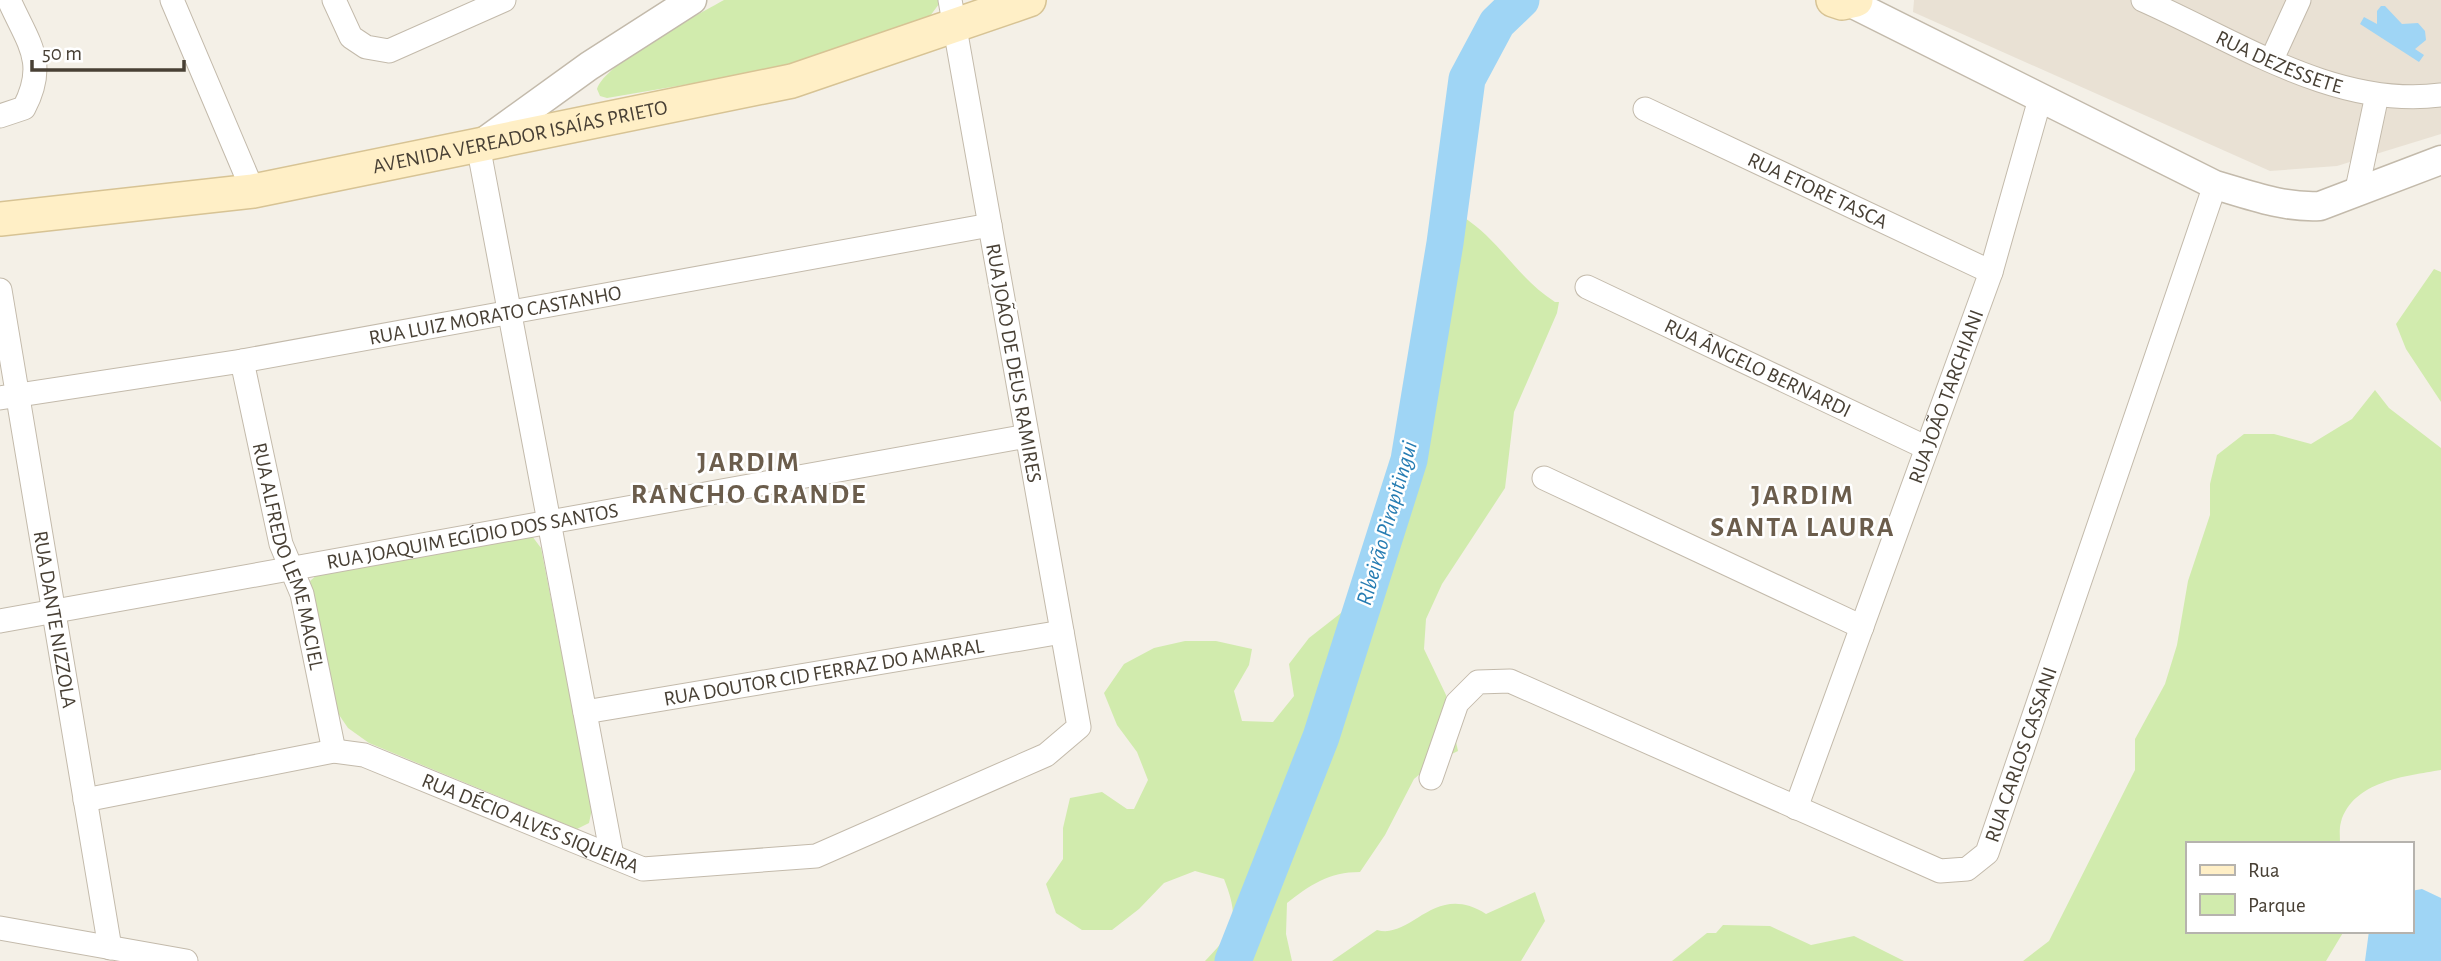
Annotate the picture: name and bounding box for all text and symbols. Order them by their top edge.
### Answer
street label: RUA DEZESSETE [2212,27,2345,98]
scale bar [32,28,184,72]
text: 50 m [42,43,82,64]
street label: AVENIDA VEREADOR ISAÍAS PRIETO [371,97,669,177]
street label: RUA ETORE TASCA [1744,149,1891,233]
street label: RUA JOÃO DE DEUS RAMIRES [982,242,1047,484]
street label: RUA LUIZ MORATO CASTANHO [367,282,623,349]
street label: RUA JOÃO TARCHIANI [1905,307,1987,486]
street label: RUA ÂNGELO BERNARDI [1661,315,1854,421]
water label: Ribeirão Pirapitingui [1353,439,1422,608]
street label: RUA ALFREDO LEME MACIEL [249,441,327,672]
district label: JARDIM RANCHO GRANDE [631,449,867,509]
district label: JARDIM SANTA LAURA [1710,482,1896,542]
street label: RUA JOAQUIM EGÍDIO DOS SANTOS [325,500,620,573]
street label: RUA DANTE NIZZOLA [29,529,80,710]
street label: RUA DOUTOR CID FERRAZ DO AMARAL [662,635,986,710]
street label: RUA CARLOS CASSANI [1981,664,2061,845]
street label: RUA DÉCIO ALVES SIQUEIRA [419,770,642,877]
legend [2186,842,2413,933]
text: Rua [2248,860,2280,881]
text: Parque [2248,895,2306,916]

